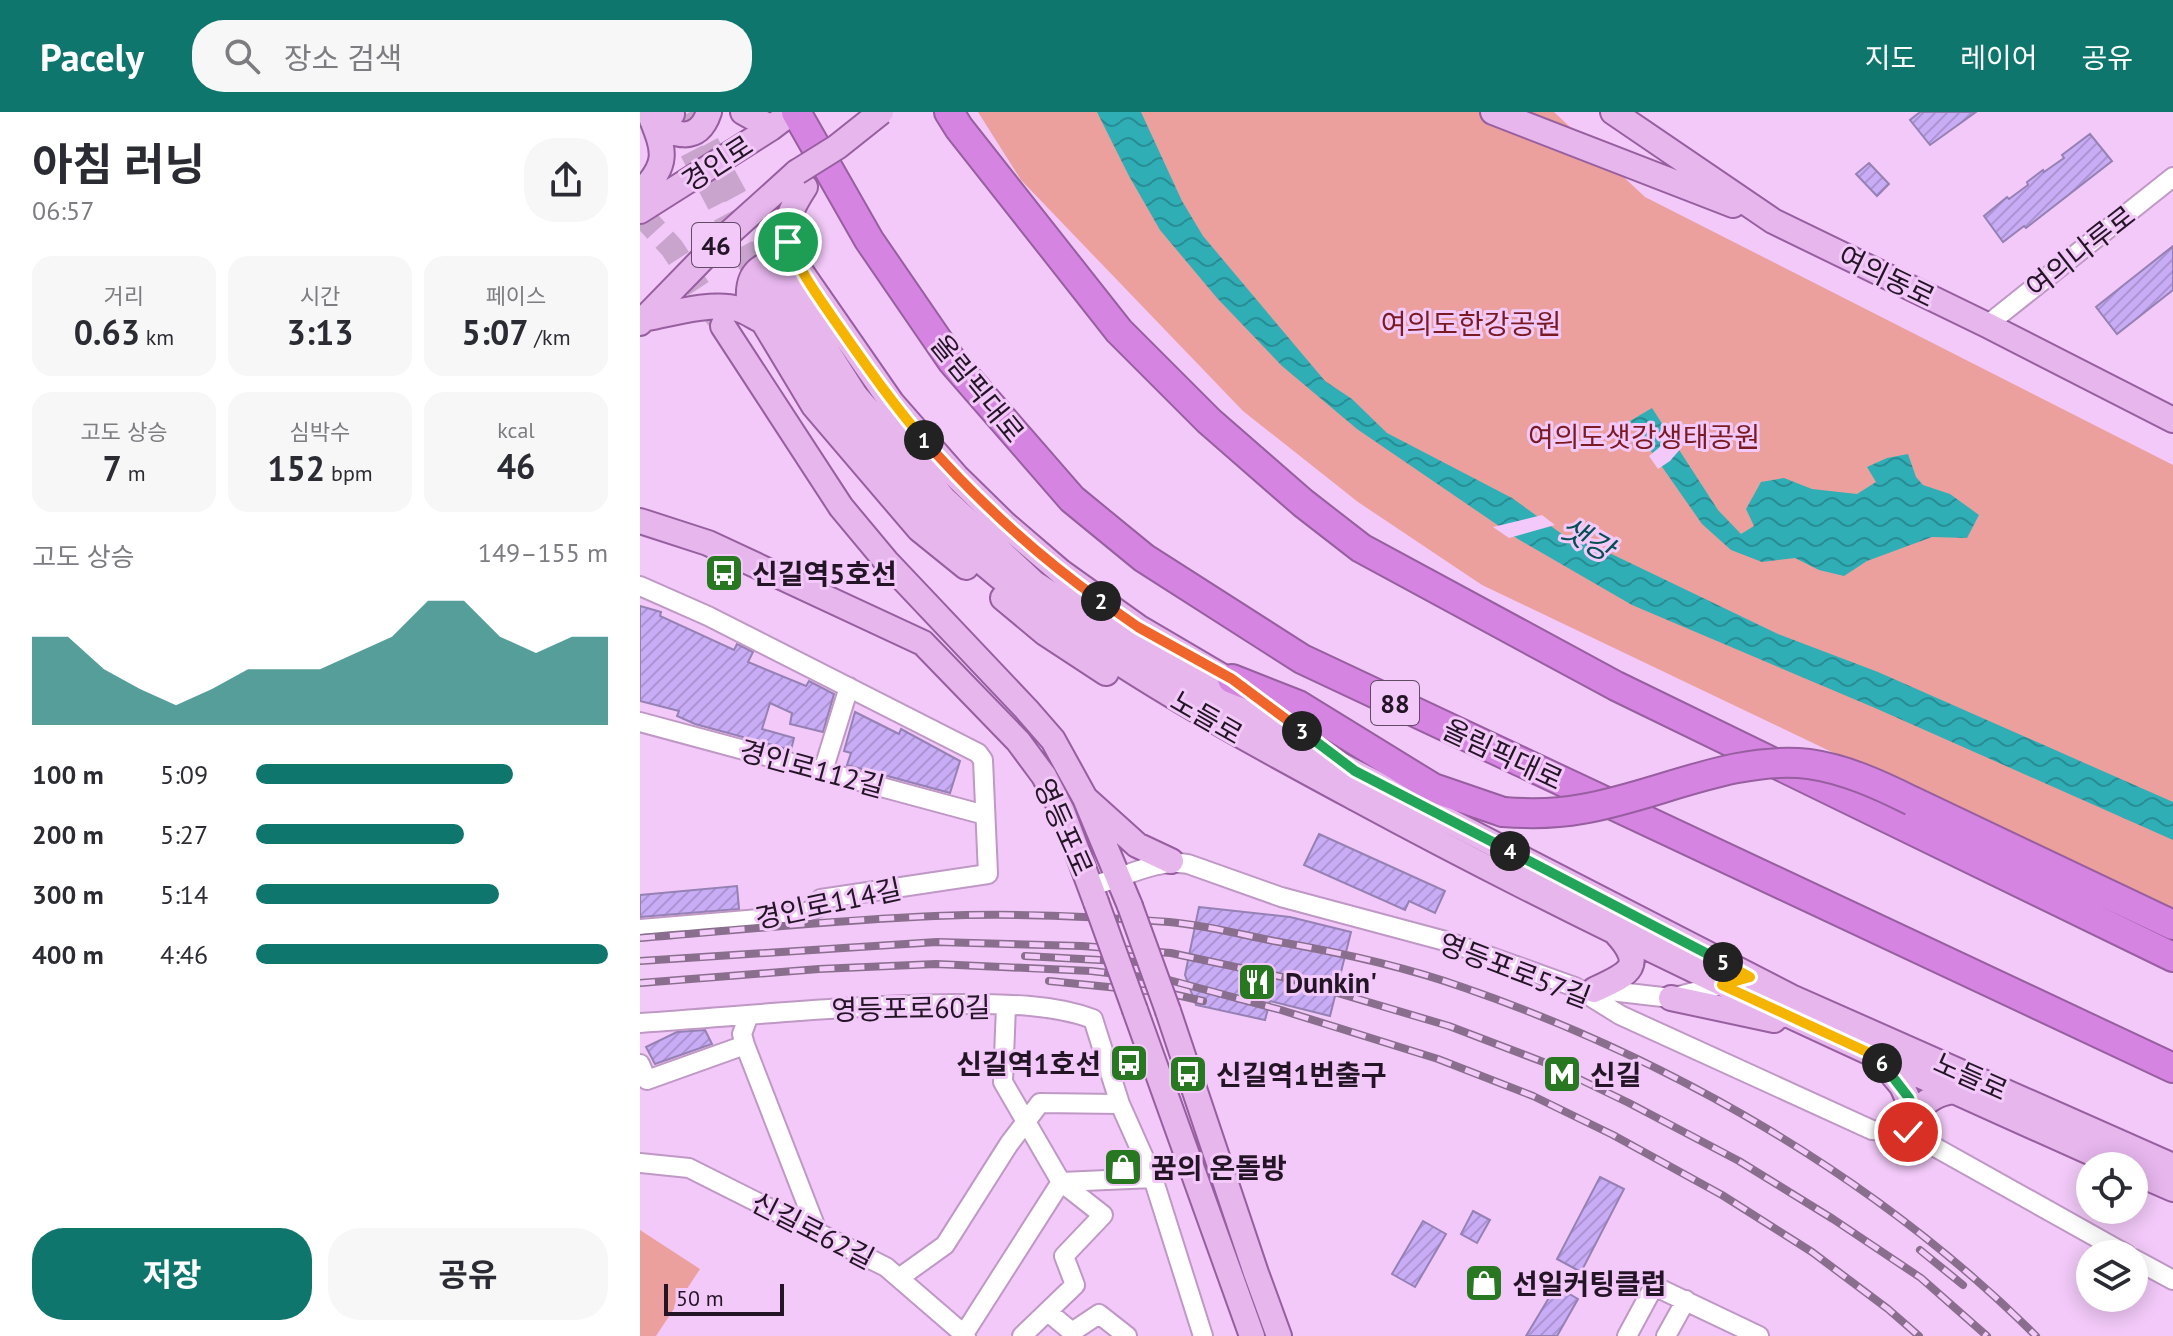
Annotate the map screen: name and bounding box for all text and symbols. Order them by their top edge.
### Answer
search box [192,20,752,92]
text: Pacely [40,32,144,81]
icon: search [220,34,264,78]
text: 장소 검색 [284,38,402,77]
text: 지도 [1865,39,1916,76]
text: 레이어 [1960,39,2037,76]
text: 공유 [2081,39,2133,76]
street label: 경인로 [675,126,759,200]
text: 아침 러닝 [32,135,205,192]
button: share [524,138,608,222]
text: 06:57 [32,194,94,227]
street label: 여의나루로 [2018,197,2142,305]
pin [754,208,822,276]
icon: arrive [766,220,810,264]
road number: 46 [692,223,740,267]
street label: 여의동로 [1833,237,1941,315]
text: 거리 [104,282,144,310]
text: 시간 [300,282,340,310]
text: 페이스 [486,282,546,310]
park label: 여의도한강공원 [1381,305,1561,342]
text: 0.63 [74,310,140,354]
text: 3:13 [287,310,353,354]
text: 5:07 [461,310,528,354]
text: km [140,323,174,351]
text: /km [528,323,571,351]
street label: 올림픽대로 [923,326,1033,450]
text: kcal [497,416,535,444]
text: 고도 상승 [81,418,167,446]
text: 심박수 [290,418,350,446]
park label: 여의도샛강생태공원 [1528,418,1760,455]
pin: 1 [904,420,944,460]
text: 1 [918,426,930,454]
text: 46 [497,444,535,488]
text: 7 [102,446,122,490]
text: 152 [267,446,325,490]
text: m [122,459,146,487]
text: bpm [325,459,373,487]
water label: 샛강 [1553,507,1624,570]
text: 149–155 m [478,536,608,569]
text: 고도 상승 [32,540,135,573]
bus stop icon: 신길역5호선 [703,552,745,594]
place label: 신길역5호선 [752,555,897,592]
pin: 2 [1081,581,1121,621]
text: 2 [1095,587,1107,615]
road number: 88 [1371,681,1419,725]
street label: 노들로 [1164,682,1250,752]
street label: 올림픽대로 [1437,710,1569,798]
pin: 3 [1282,711,1322,751]
text: 3 [1296,717,1308,745]
street label: 경인로112길 [735,731,889,805]
text: 100 m [32,758,104,791]
text: 5:09 [160,758,208,791]
street label: 영등포로 [1026,772,1102,882]
text: 200 m [32,818,104,851]
text: 5:27 [160,818,208,851]
pin: 4 [1490,831,1530,871]
text: 4 [1504,837,1516,865]
street label: 경인로114길 [751,869,905,937]
text: 300 m [32,878,104,911]
text: 5:14 [160,878,208,911]
street label: 영등포로57길 [1434,924,1596,1016]
text: 400 m [32,938,104,971]
text: 4:46 [160,938,208,971]
pin: 5 [1703,942,1743,982]
text: 5 [1717,948,1729,976]
restaurant icon: Dunkin' [1236,961,1278,1003]
place label: Dunkin' [1285,964,1377,1001]
street label: 영등포로60길 [831,988,991,1028]
bus stop icon: 신길역1호선 [1108,1042,1150,1084]
pin: 6 [1862,1043,1902,1083]
street label: 노들로 [1928,1043,2014,1109]
place label: 신길역1호선 [956,1045,1101,1082]
text: 6 [1876,1049,1888,1077]
bus stop icon: 신길역1번출구 [1167,1053,1209,1095]
metro station icon: 신길 [1541,1053,1583,1095]
place label: 신길역1번출구 [1216,1056,1386,1093]
place label: 신길 [1590,1056,1642,1093]
pin [1874,1098,1942,1166]
icon: check [1886,1110,1930,1154]
shop icon: 꿈의 온돌방 [1102,1146,1144,1188]
place label: 꿈의 온돌방 [1151,1149,1287,1186]
map controls [2076,1152,2148,1312]
button: locate [2076,1152,2148,1224]
street label: 신길로62길 [745,1183,881,1277]
button: 저장 [32,1228,312,1320]
button: 공유 [328,1228,608,1320]
button: layers [2076,1240,2148,1312]
shop icon: 선일커팅클럽 [1463,1262,1505,1304]
place label: 선일커팅클럽 [1512,1265,1667,1302]
scale bar [664,1280,784,1316]
text: 50 m [676,1284,724,1312]

